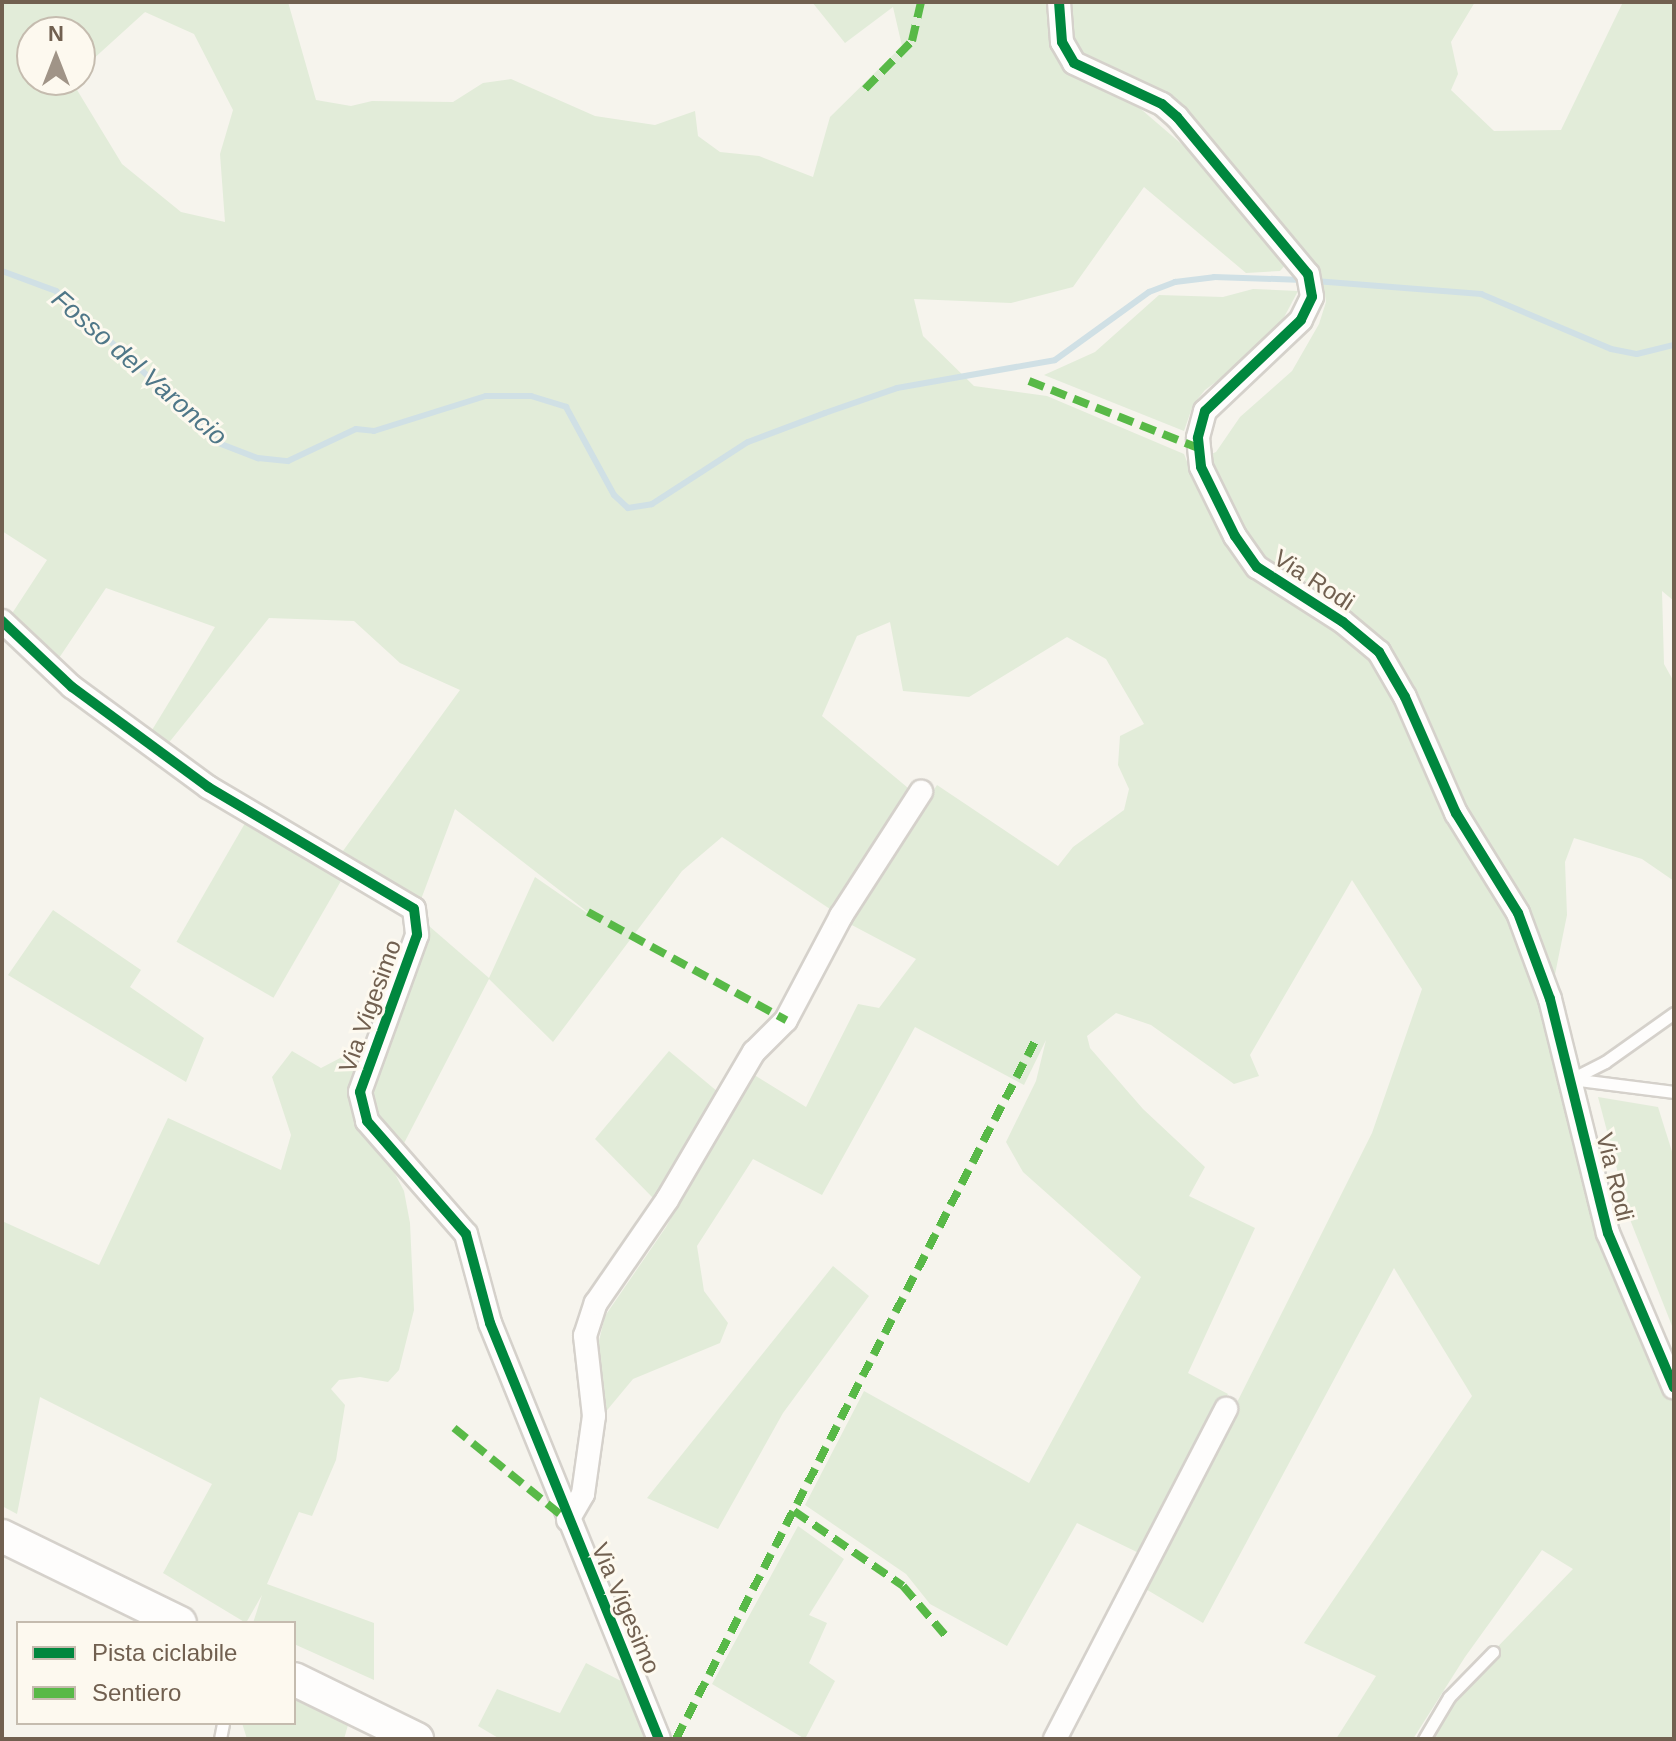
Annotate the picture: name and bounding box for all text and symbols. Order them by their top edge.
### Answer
north arrow [16,16,96,96]
text: N [48,21,64,46]
water label: Fosso del Varoncio [45,284,233,452]
street label: Via Rodi [1268,543,1360,617]
street label: Via Vigesimo [333,936,407,1076]
street label: Via Rodi [1590,1130,1640,1224]
street label: Via Vigesimo [586,1538,666,1678]
legend [16,1621,296,1725]
text: Pista ciclabile [92,1639,237,1666]
text: Sentiero [92,1679,181,1706]

